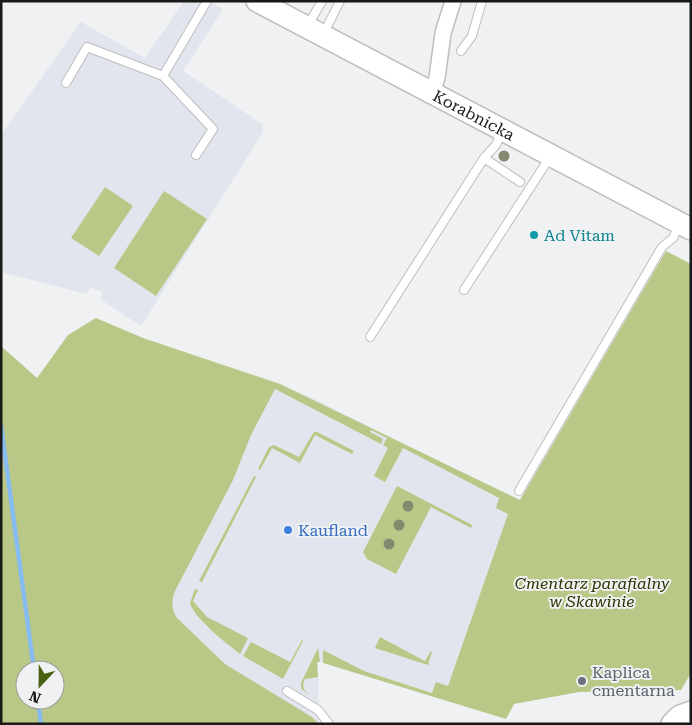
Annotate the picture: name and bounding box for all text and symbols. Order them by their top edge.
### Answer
street label: Korabnicka [430,86,518,144]
place label: Ad Vitam [544,226,615,245]
marker: Ad Vitam [528,229,540,241]
place label: Kaufland [298,521,368,540]
marker: Kaufland [282,524,294,536]
park label: Cmentarz parafialny w Skawinie [515,574,670,611]
north arrow [15,660,65,710]
place label: Kaplica cmentarna [592,663,675,700]
marker: Kaplica cmentarna [576,675,588,687]
text: N [27,688,43,706]

